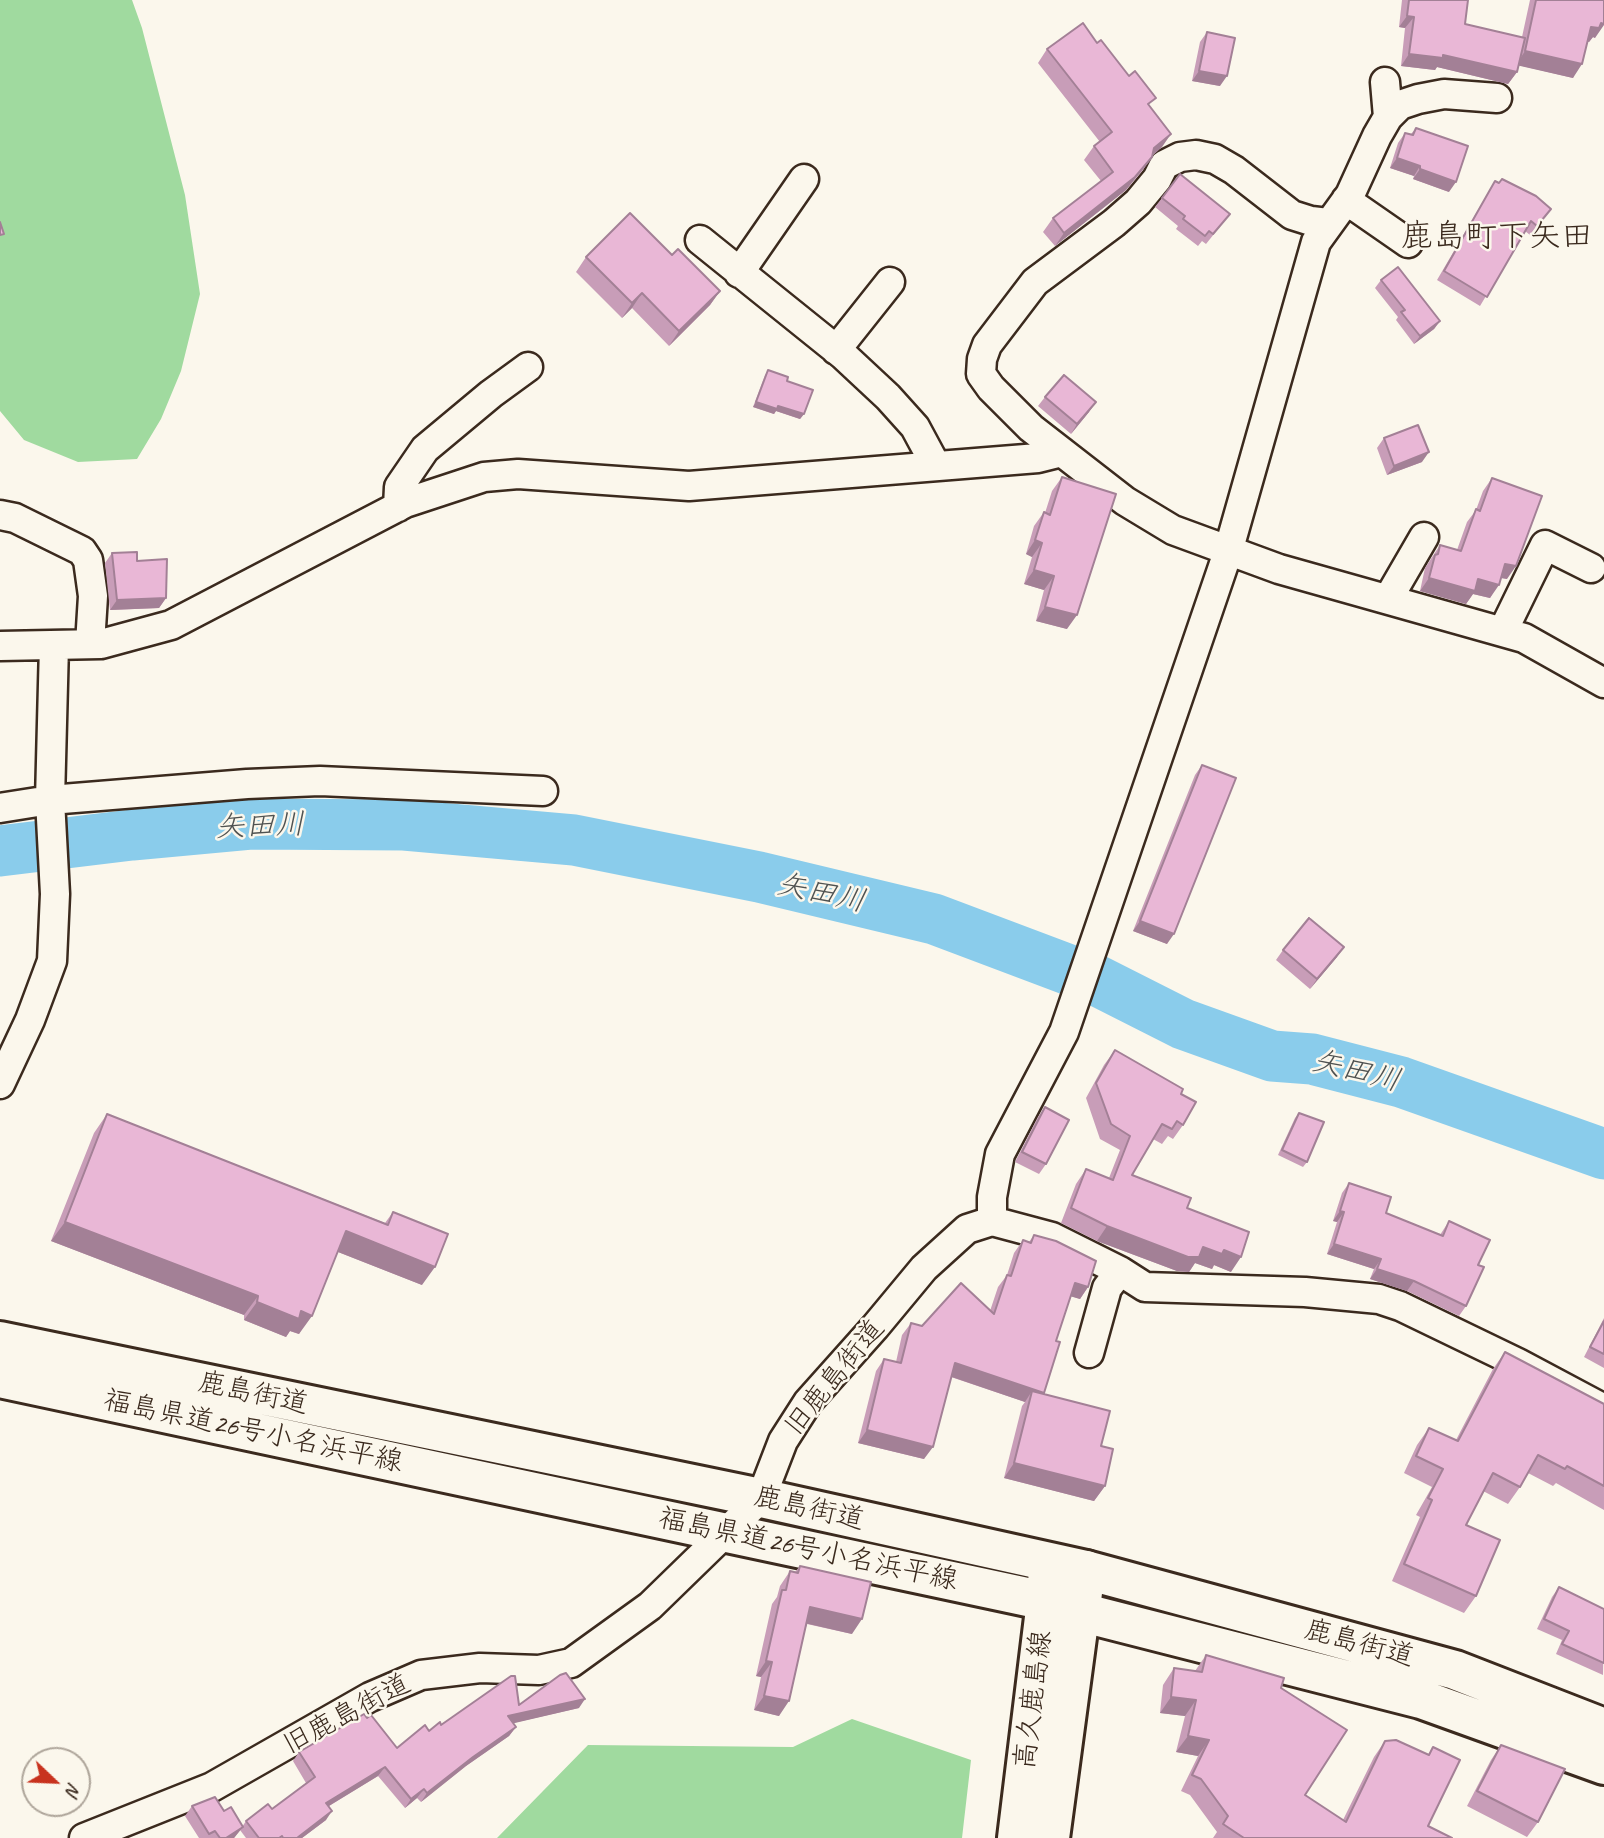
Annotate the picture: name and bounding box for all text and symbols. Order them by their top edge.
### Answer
district label: 鹿島町下矢田 [1401,219,1593,257]
water label: 矢田川 [214,807,306,847]
water label: 矢田川 [773,867,869,921]
water label: 矢田川 [1308,1044,1404,1100]
street label: 旧鹿島街道 [778,1313,892,1443]
street label: 鹿島街道 [195,1366,311,1422]
street label: 福島県道26号小名浜平線 [100,1384,406,1480]
street label: 鹿島街道 [751,1480,867,1538]
street label: 福島県道26号小名浜平線 [655,1502,961,1598]
street label: 鹿島街道 [1301,1613,1417,1675]
street label: 高久鹿島線 [1009,1628,1059,1772]
street label: 旧鹿島街道 [277,1667,417,1763]
north arrow [21,1747,91,1817]
text: N [60,1779,87,1800]

